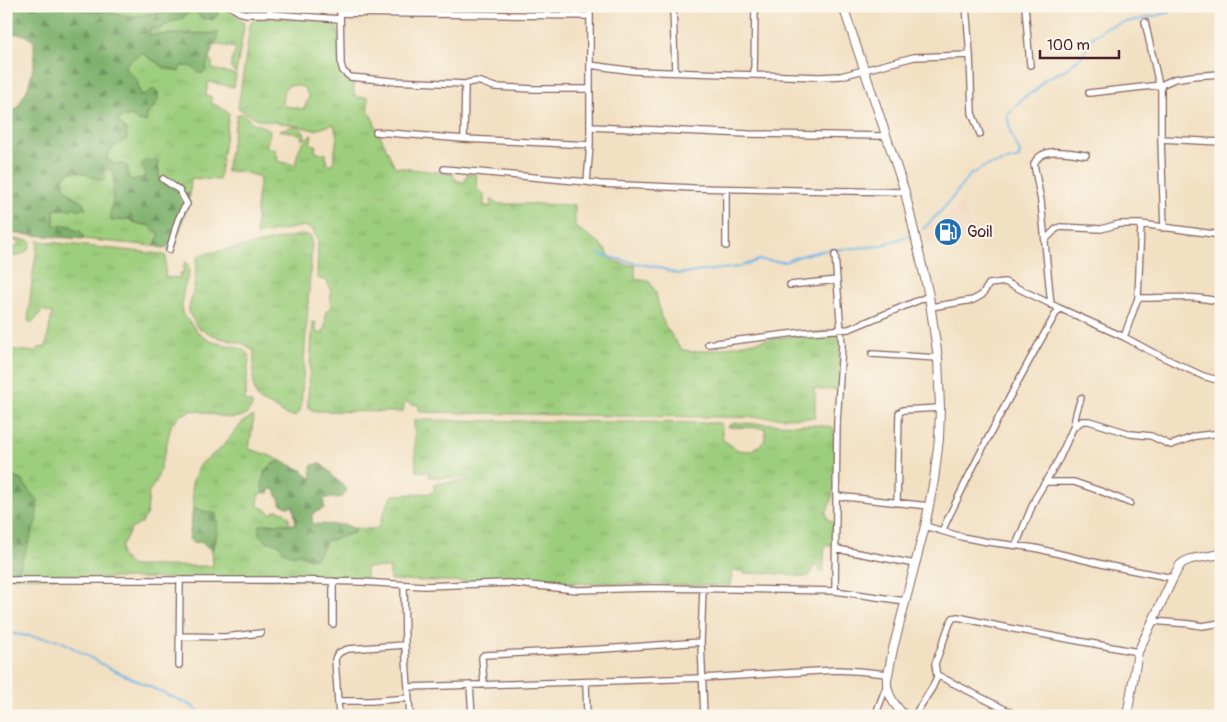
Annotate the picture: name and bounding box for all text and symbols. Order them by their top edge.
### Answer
scale bar [1040,28,1118,60]
text: 100 m [1047,36,1090,55]
fuel station icon: Goil [933,217,963,247]
place label: Goil [967,222,993,242]

